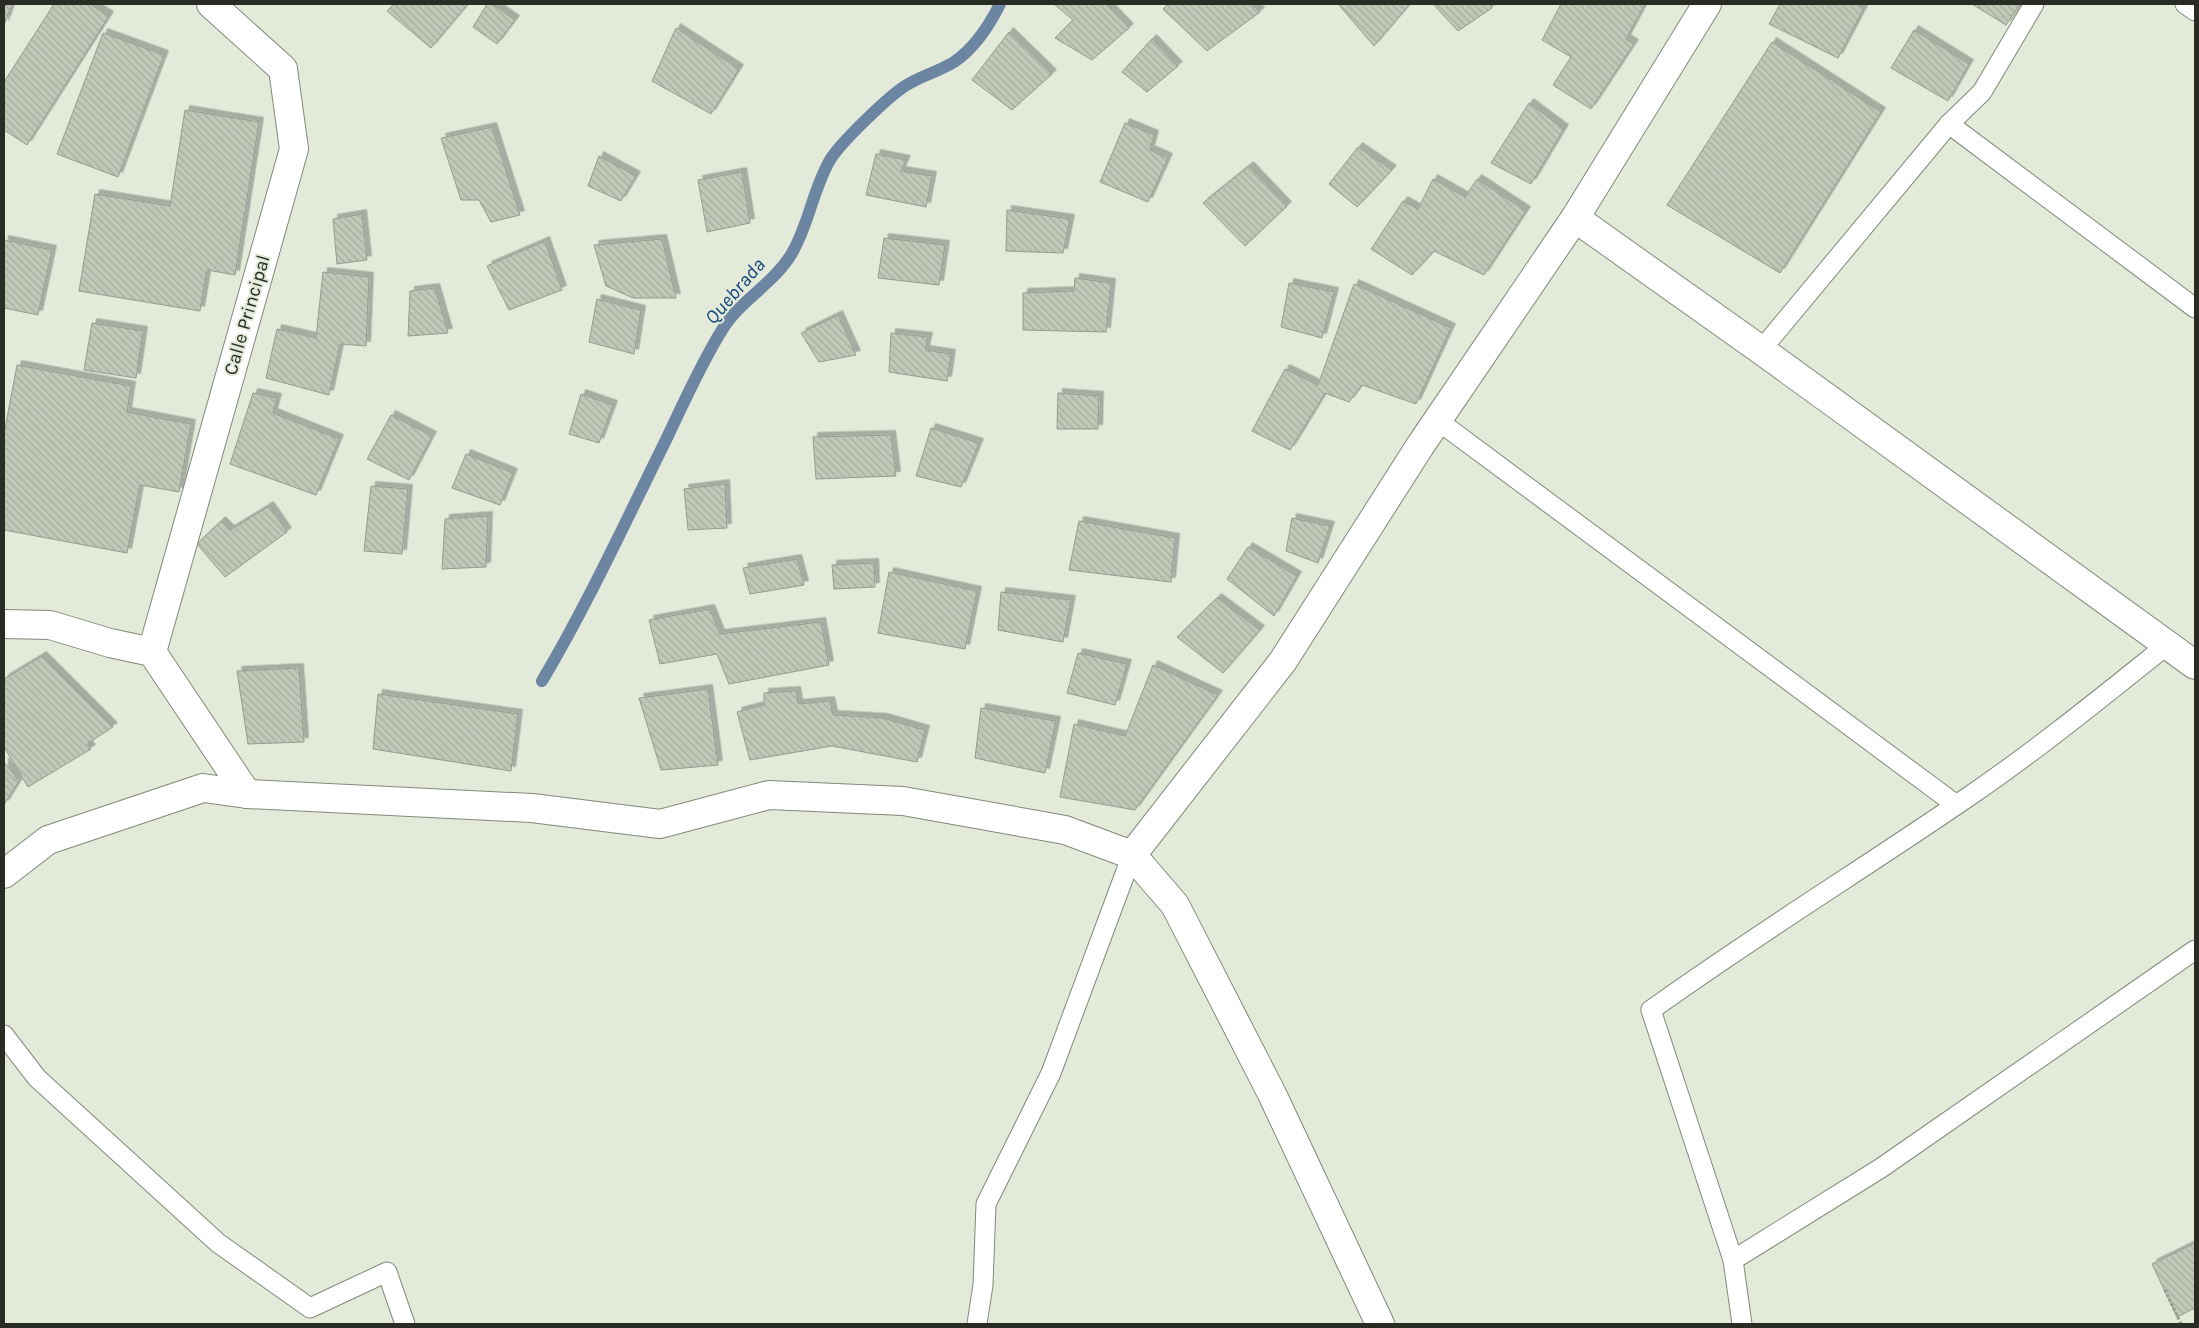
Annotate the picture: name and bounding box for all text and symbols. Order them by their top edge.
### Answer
street label: Calle Principal [219,252,275,378]
water label: Quebrada [700,253,770,329]

